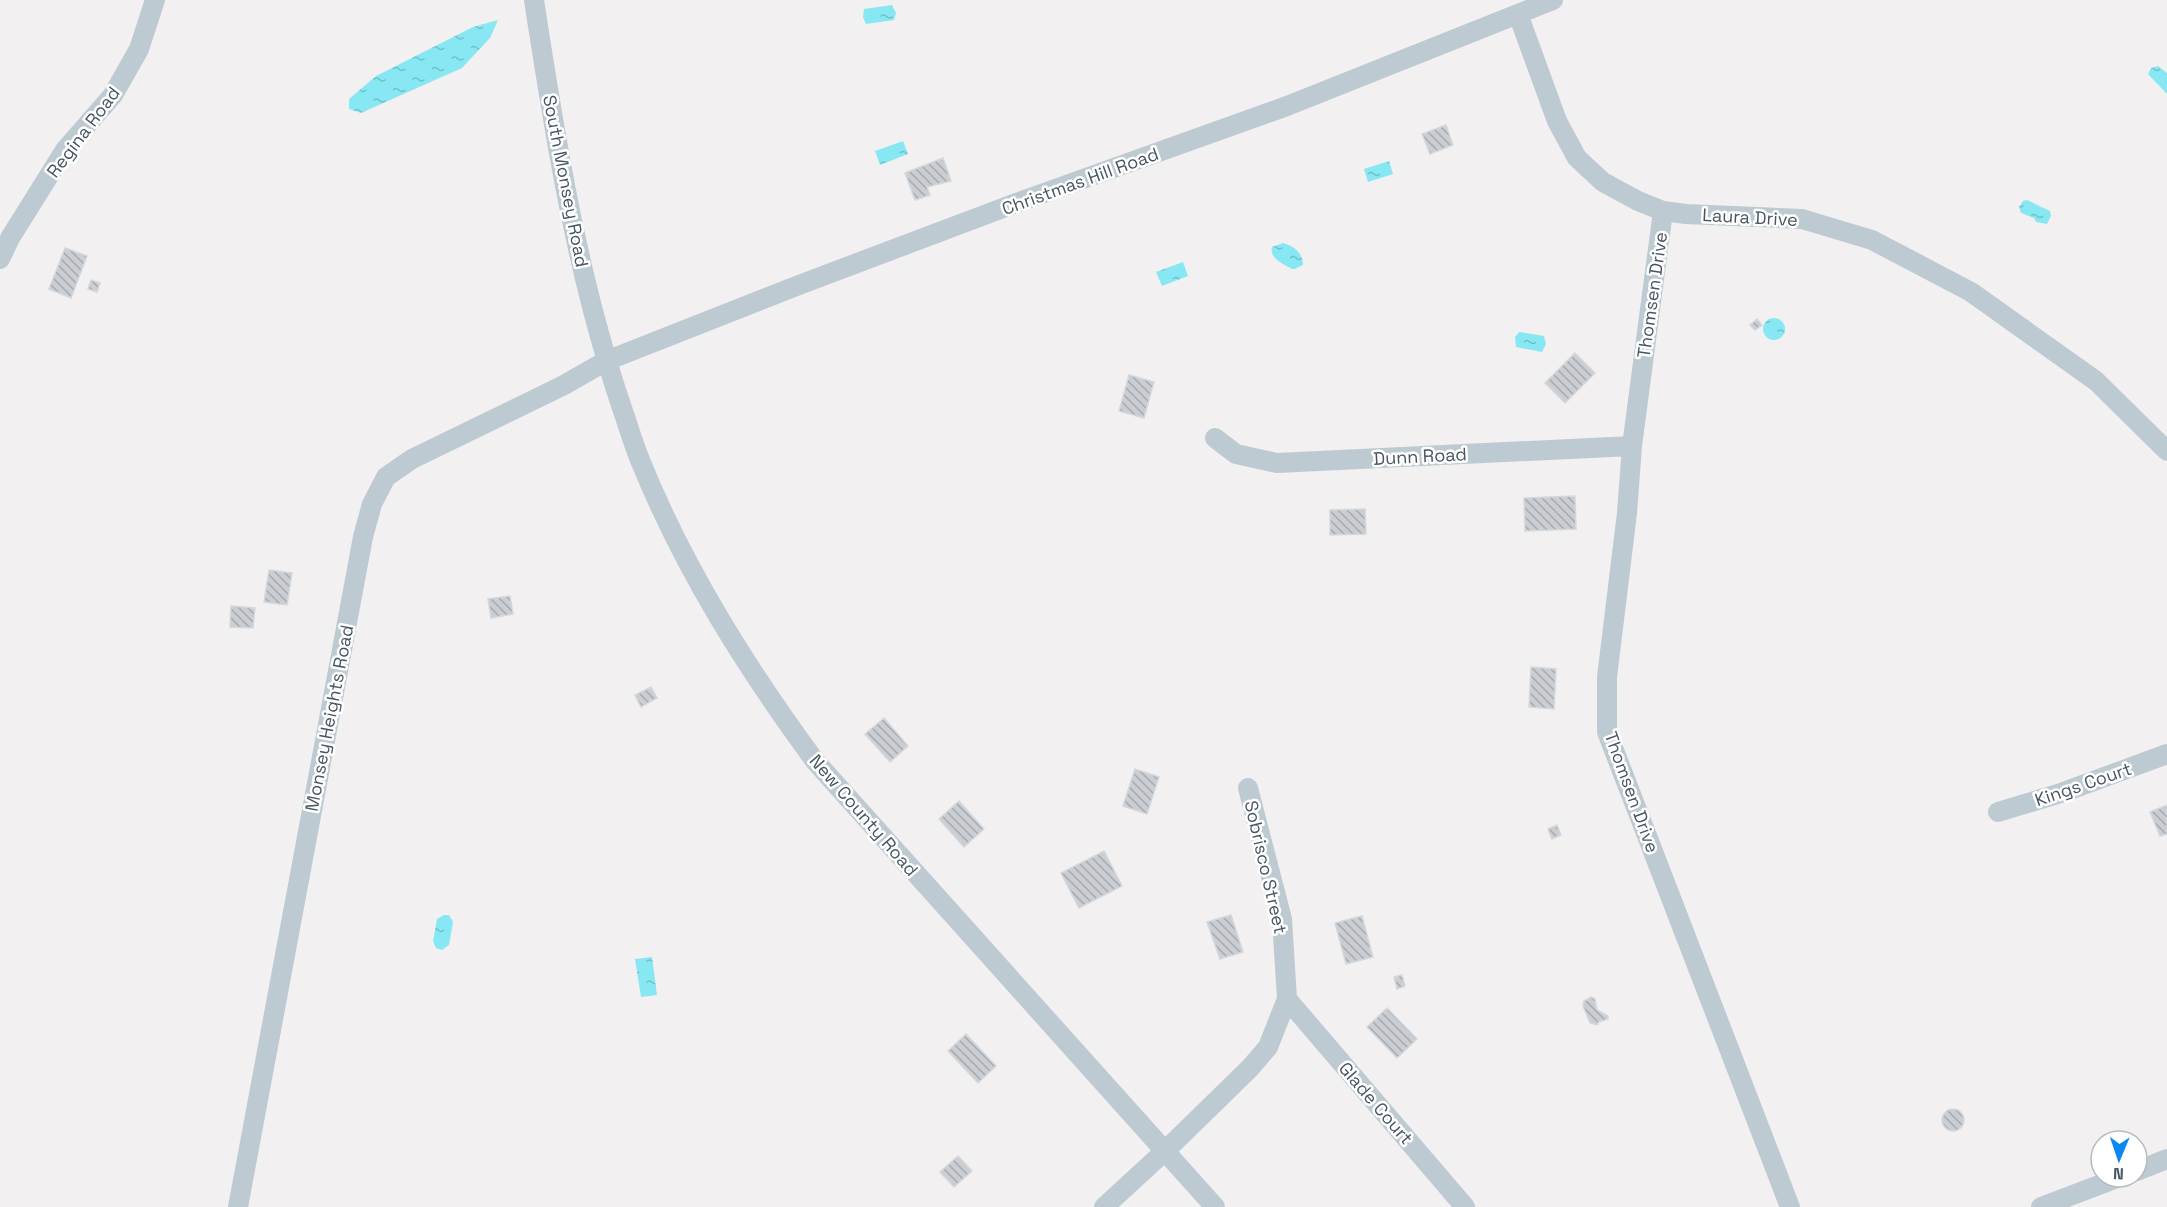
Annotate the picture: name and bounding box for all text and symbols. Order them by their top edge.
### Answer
street label: Regina Road [41,82,125,182]
street label: South Monsey Road [538,93,594,269]
street label: Christmas Hill Road [999,142,1161,220]
street label: Laura Drive [1702,203,1798,231]
street label: Thomsen Drive [1632,230,1672,360]
street label: Dunn Road [1373,442,1467,470]
street label: Monsey Heights Road [300,623,358,813]
street label: Thomsen Drive [1599,728,1665,856]
street label: New County Road [805,749,923,881]
street label: Kings Court [2032,757,2134,811]
street label: Sobrisco Street [1240,798,1292,936]
street label: Glade Court [1334,1057,1418,1149]
north arrow [2089,1129,2149,1189]
text: N [2113,1163,2124,1184]

